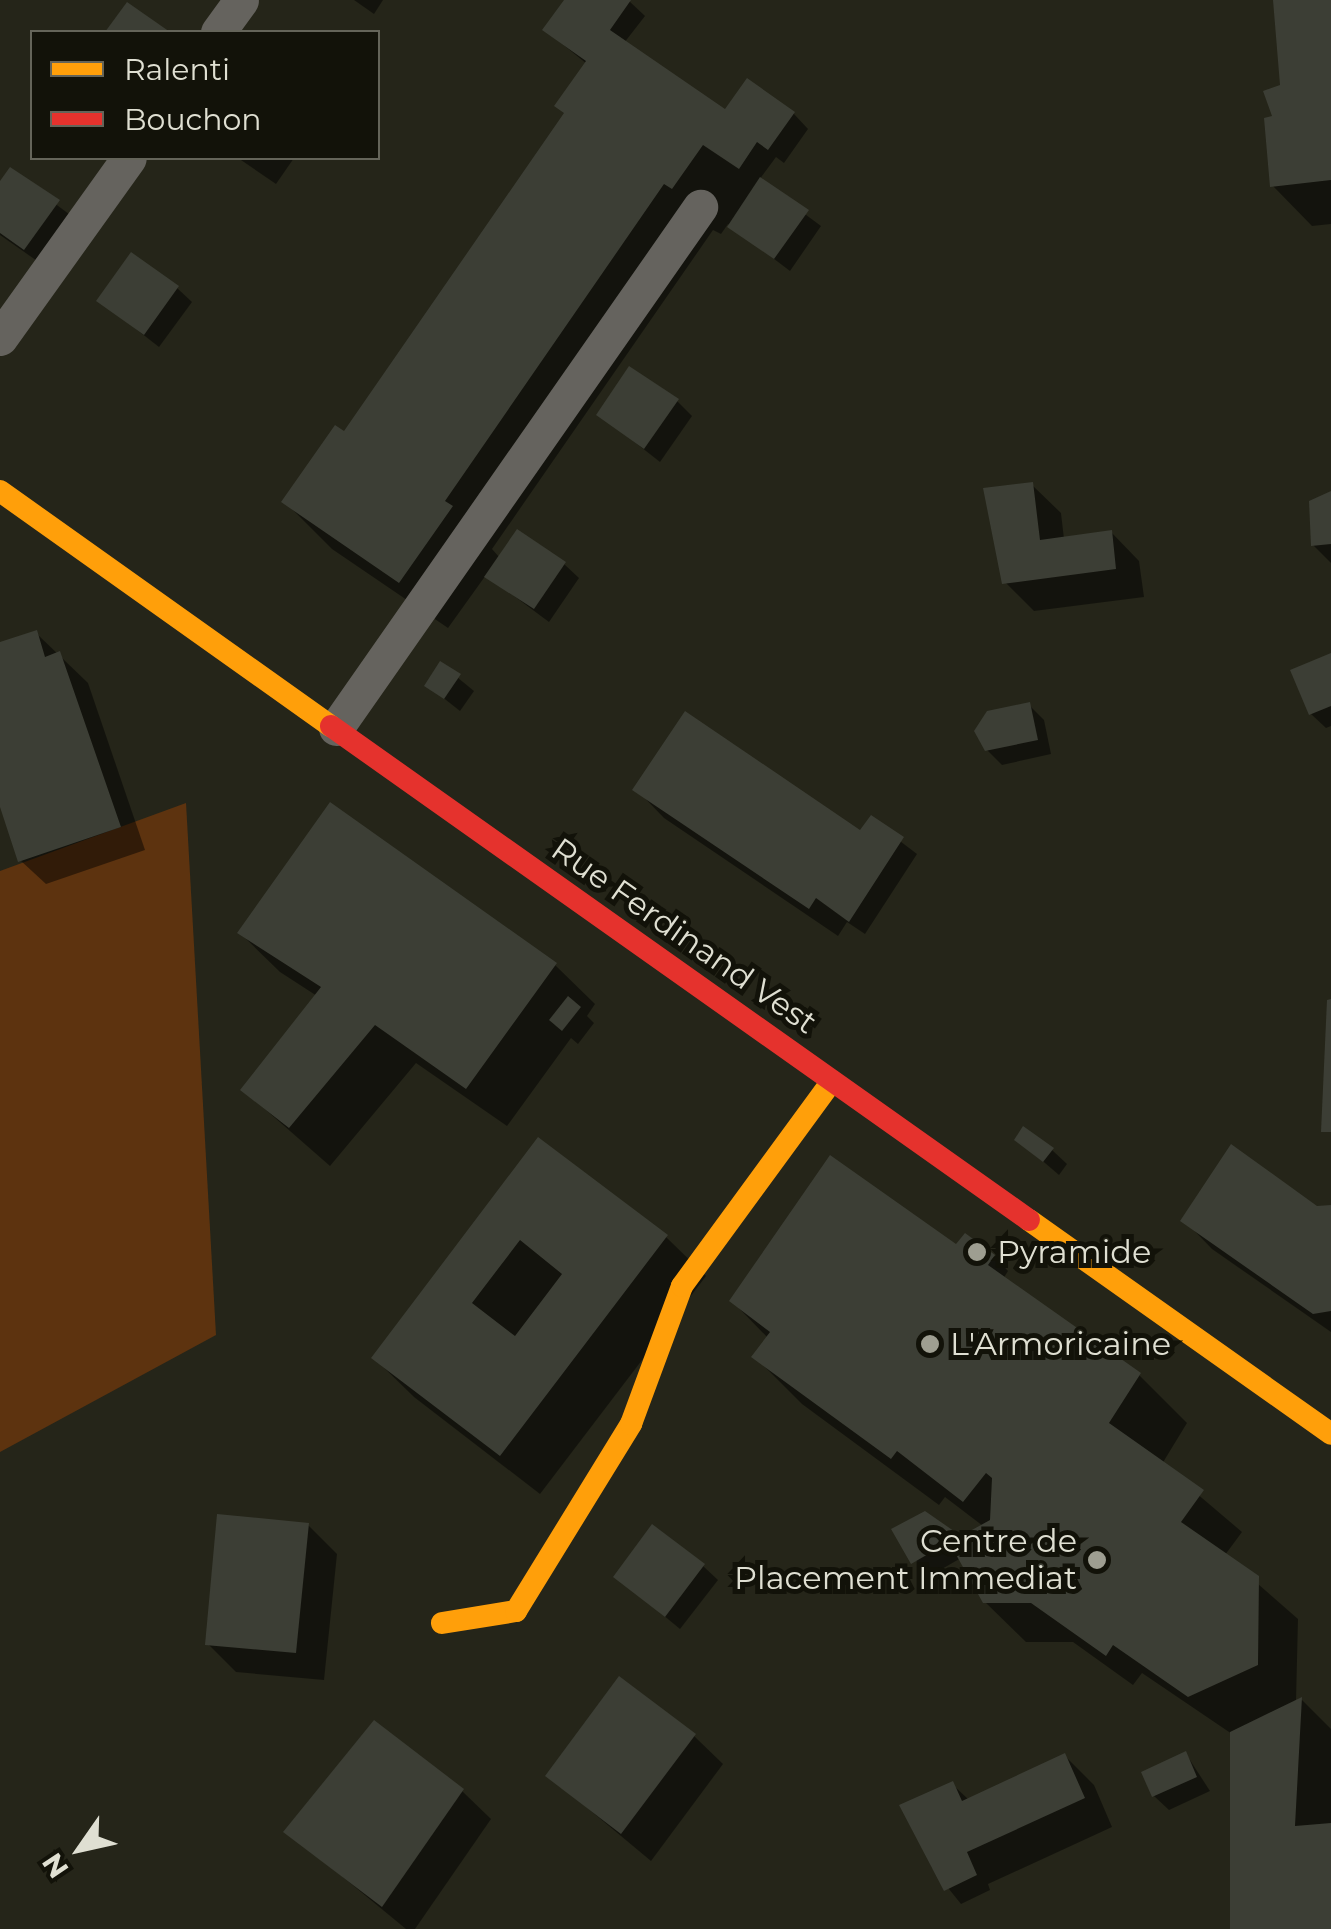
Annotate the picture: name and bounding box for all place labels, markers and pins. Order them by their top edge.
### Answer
place label: Pyramide [997,1233,1151,1271]
marker: Pyramide [966,1241,988,1263]
place label: L'Armoricaine [950,1325,1171,1363]
marker: L'Armoricaine [919,1333,941,1355]
place label: Centre de Placement Immediat [734,1523,1077,1598]
marker: Centre de Placement Immediat [1086,1549,1108,1571]

